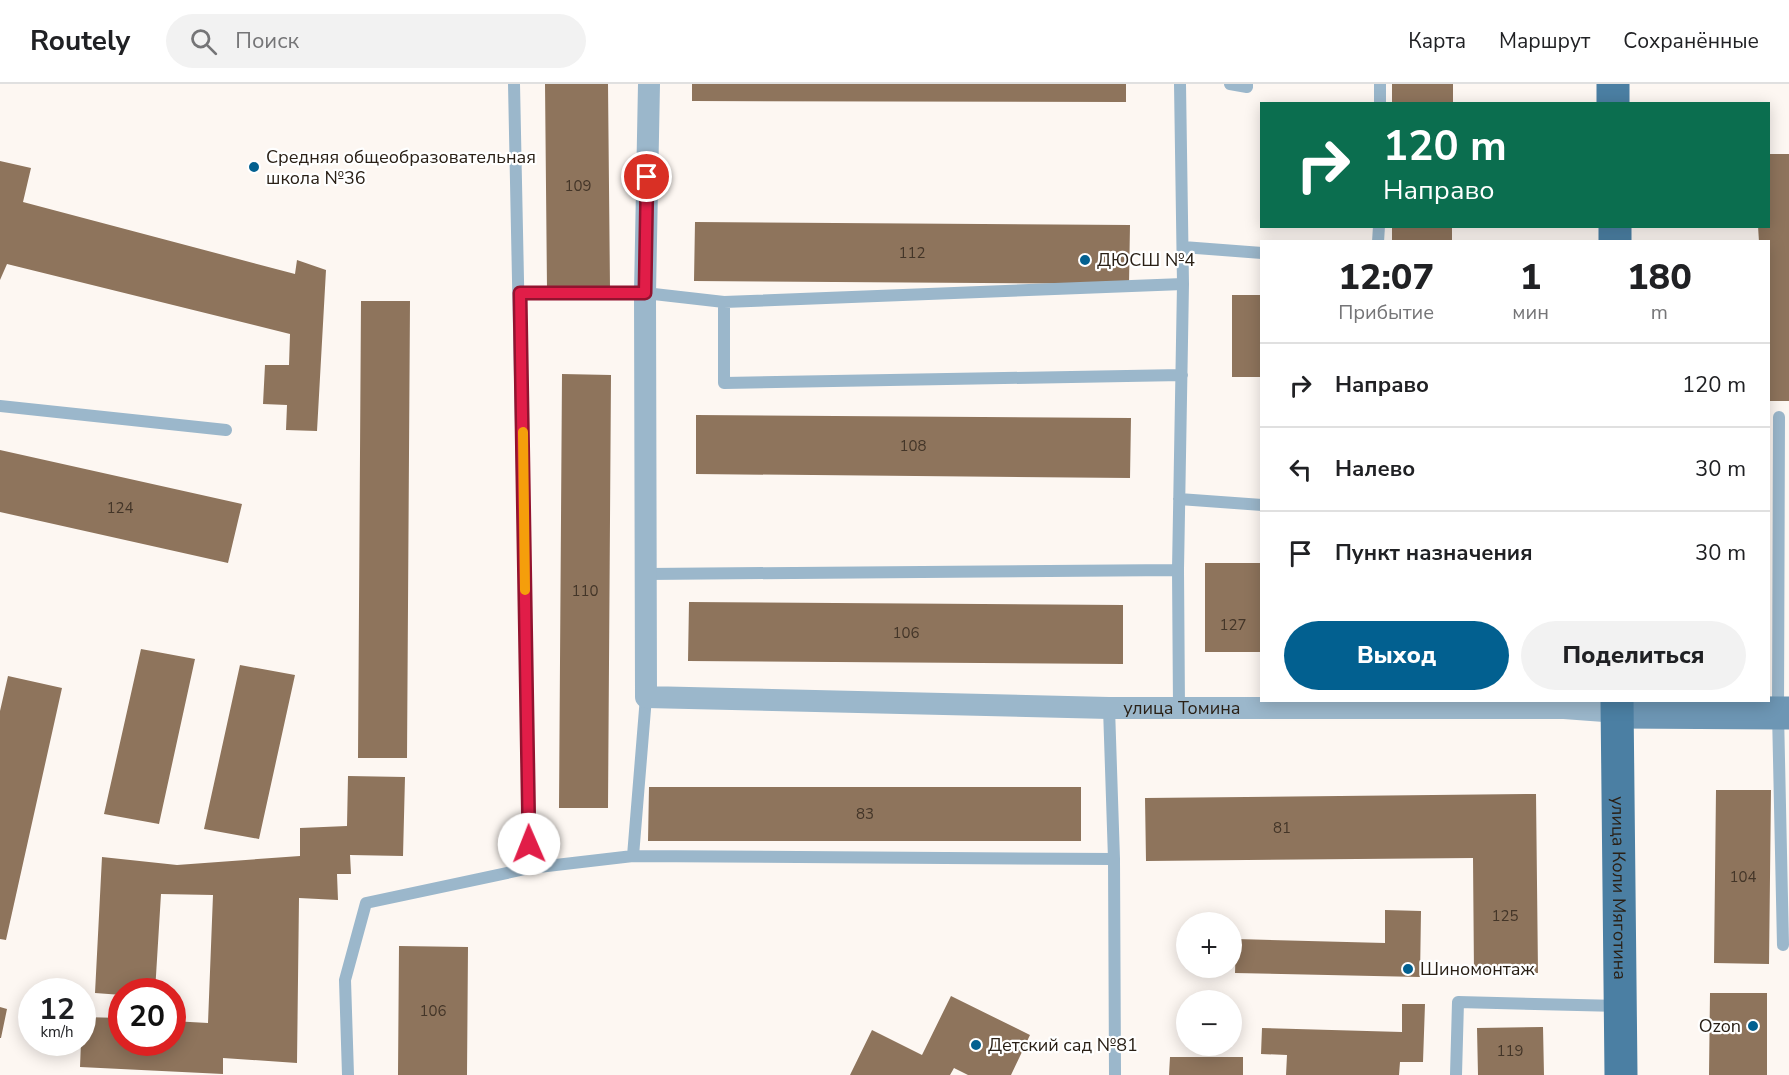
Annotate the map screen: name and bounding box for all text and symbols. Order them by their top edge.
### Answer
search box [166,14,586,68]
text: Routely [30,22,130,60]
icon: search [187,25,220,58]
text: Поиск [235,26,299,56]
text: Карта [1408,27,1466,55]
text: Маршрут [1499,27,1590,55]
text: Сохранённые [1623,27,1759,55]
text: 120 m [1383,118,1507,175]
icon: right [1284,126,1362,204]
place label: Средняя общеобразовательная школа №36 [266,145,536,190]
pin [621,151,672,202]
marker: Средняя общеобразовательная школа №36 [247,160,261,174]
icon: arrive [630,160,663,193]
text: Направо [1383,172,1494,209]
house number: 109 [564,176,592,196]
house number: 112 [898,243,926,263]
place label: ДЮСШ №4 [1097,248,1195,272]
marker: ДЮСШ №4 [1078,253,1092,267]
text: 12:07 [1338,253,1434,302]
text: 1 [1520,253,1541,302]
text: 180 [1627,253,1692,302]
text: Прибытие [1338,299,1434,326]
text: мин [1512,299,1549,326]
text: m [1651,299,1668,326]
icon: right [1284,369,1317,402]
text: Направо [1335,370,1429,400]
text: 120 m [1682,370,1746,400]
house number: 108 [899,436,927,456]
icon: left [1284,453,1317,486]
text: Налево [1335,454,1415,484]
text: 30 m [1695,454,1746,484]
house number: 124 [106,498,134,518]
icon: arrive [1284,537,1317,570]
text: Пункт назначения [1335,538,1533,568]
text: 30 m [1695,538,1746,568]
house number: 110 [571,581,599,601]
house number: 127 [1219,615,1247,635]
button: Выход [1284,621,1509,690]
button: Поделиться [1521,621,1746,690]
house number: 106 [892,623,920,643]
street label: улица Томина [1123,696,1240,720]
street label: улица Коли Мяготина [1606,796,1632,980]
house number: 83 [856,804,874,824]
position arrow [497,812,561,876]
house number: 81 [1273,818,1291,838]
house number: 104 [1729,867,1757,887]
house number: 125 [1491,906,1519,926]
map controls [1176,912,1242,1056]
button: + [1176,912,1242,978]
place label: Шиномонтаж [1420,957,1536,981]
marker: Шиномонтаж [1401,962,1415,976]
speed limit sign: 20 [108,978,186,1056]
text: 12 [39,989,75,1030]
button: − [1176,990,1242,1056]
house number: 106 [419,1001,447,1021]
place label: Ozon [1699,1014,1741,1038]
marker: Ozon [1746,1019,1760,1033]
text: km/h [40,1022,74,1042]
place label: Детский сад №81 [988,1033,1138,1057]
marker: Детский сад №81 [969,1038,983,1052]
house number: 119 [1496,1041,1524,1061]

